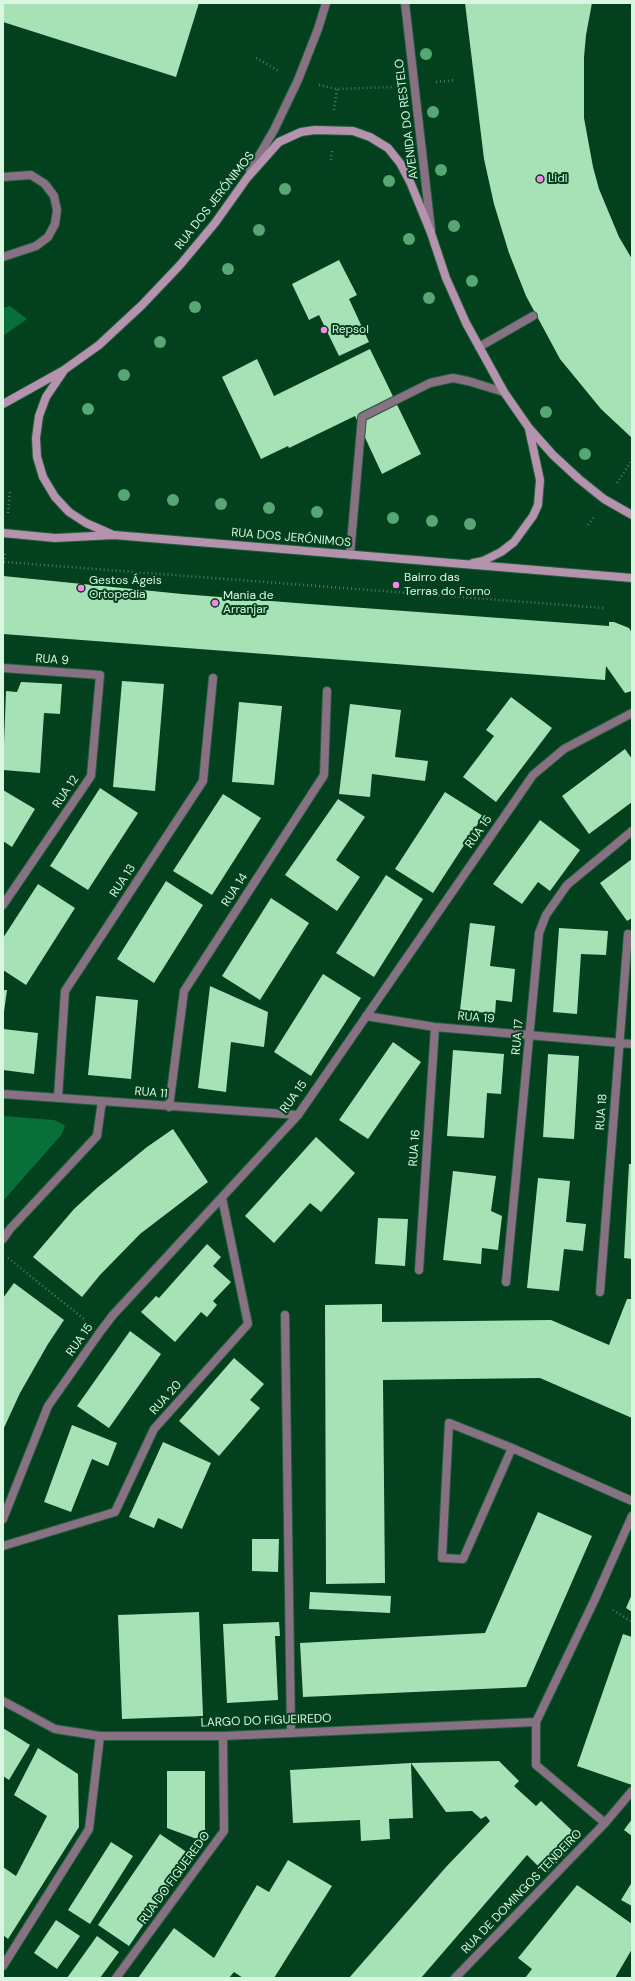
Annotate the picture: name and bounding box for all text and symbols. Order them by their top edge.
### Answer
street label: AVENIDA DO RESTELO [392,58,422,180]
street label: RUA DOS JERÓNIMOS [172,149,258,253]
place label: Lidl [548,172,567,186]
marker: Lidl [535,174,545,184]
place label: Repsol [332,323,369,337]
marker: Repsol [319,325,329,335]
street label: RUA DOS JERÓNIMOS [231,526,351,550]
place label: Bairro das Terras do Forno [404,571,491,599]
place label: Gestos Ágeis Ortopedia [89,574,162,602]
marker: Bairro das Terras do Forno [391,580,401,590]
marker: Gestos Ágeis Ortopedia [76,583,86,593]
place label: Mania de Arranjar [223,589,273,617]
marker: Mania de Arranjar [210,598,220,608]
street label: RUA 9 [35,652,69,668]
street label: RUA 12 [50,773,82,811]
street label: RUA 15 [463,813,495,851]
street label: RUA 13 [107,862,139,900]
street label: RUA 14 [219,871,251,909]
street label: RUA 19 [457,1009,495,1027]
street label: RUA 17 [509,1018,527,1056]
street label: RUA 15 [277,1078,311,1116]
street label: RUA 11 [134,1084,168,1102]
street label: RUA 18 [594,1093,610,1131]
street label: RUA 16 [407,1129,423,1167]
street label: RUA 15 [64,1321,96,1359]
street label: RUA 20 [147,1378,185,1418]
street label: LARGO DO FIGUEIREDO [200,1712,332,1730]
street label: RUA DE DOMINGOS TENDEIRO [459,1827,585,1957]
street label: RUA DO FIGUEREDO [137,1829,213,1927]

